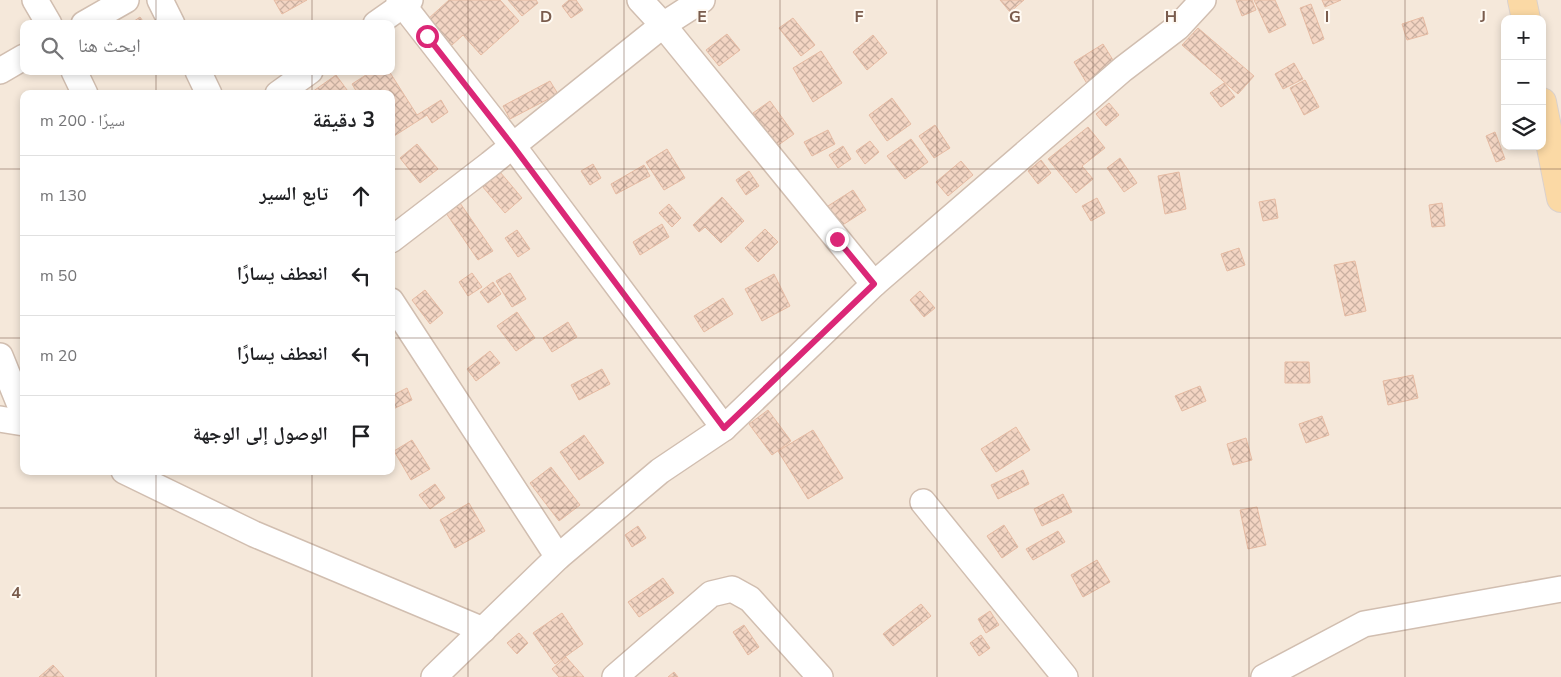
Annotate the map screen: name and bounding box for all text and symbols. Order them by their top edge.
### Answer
text: D [540,6,552,28]
text: E [697,6,707,28]
text: F [855,6,864,28]
text: G [1009,6,1021,28]
text: H [1165,6,1177,28]
text: I [1325,6,1329,28]
text: J [1479,6,1486,28]
map controls [1501,15,1546,150]
button: + [1501,15,1546,60]
search box [20,20,395,75]
route start [416,25,439,48]
text: ابحث هنا [78,33,141,59]
icon: search [38,34,66,62]
button: − [1501,60,1546,105]
button: layers [1501,105,1546,150]
text: 3 دقيقة [313,106,375,134]
text: سيرًا · 200 m [40,110,125,132]
text: تابع السير [259,181,328,207]
icon: ahead [347,182,375,210]
text: 130 m [40,185,87,207]
route end [826,228,849,251]
text: انعطف يسارًا [237,261,328,287]
icon: left [347,262,375,290]
text: 50 m [40,265,77,287]
text: انعطف يسارًا [237,341,328,367]
icon: left [347,342,375,370]
text: 20 m [40,345,77,367]
text: الوصول إلى الوجهة [193,421,328,447]
icon: arrive [347,422,375,450]
text: 4 [11,582,21,604]

